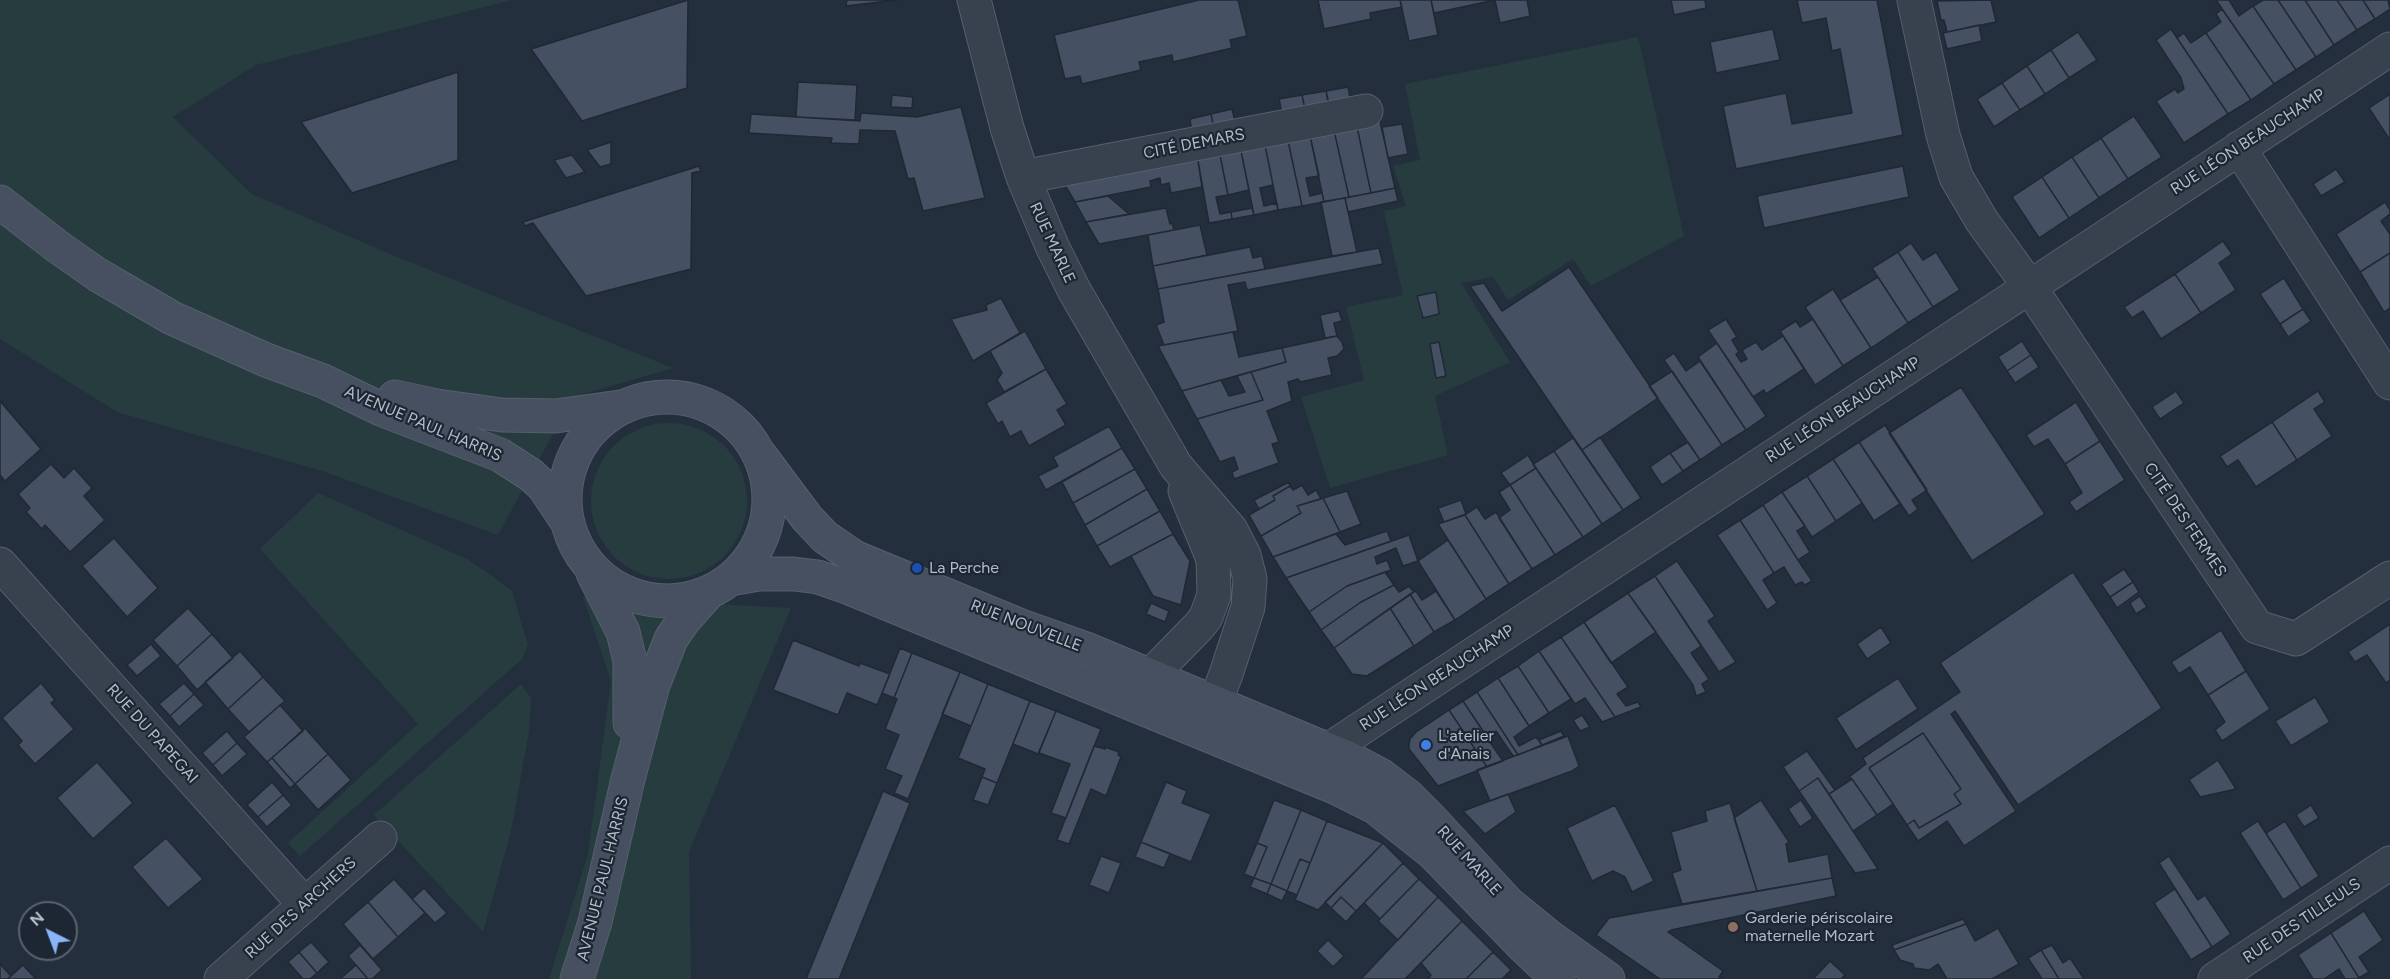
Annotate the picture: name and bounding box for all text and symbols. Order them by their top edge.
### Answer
street label: RUE LÉON BEAUCHAMP [2167,85,2329,199]
street label: CITÉ DEMARS [1142,125,1246,163]
street label: RUE MARLE [1025,200,1079,286]
street label: RUE LÉON BEAUCHAMP [1762,353,1924,467]
street label: AVENUE PAUL HARRIS [342,382,504,466]
street label: CITÉ DES FERMES [2140,459,2230,581]
place label: La Perche [929,558,999,578]
marker: La Perche [910,561,924,575]
street label: RUE NOUVELLE [968,596,1084,656]
street label: RUE LÉON BEAUCHAMP [1356,621,1518,735]
street label: RUE DU PAPEGAI [102,680,202,788]
place label: L'atelier d'Anais [1438,726,1494,764]
marker: L'atelier d'Anais [1419,738,1433,752]
street label: AVENUE PAUL HARRIS [573,795,633,963]
street label: RUE MARLE [1433,822,1505,900]
street label: RUE DES ARCHERS [242,853,360,963]
street label: RUE DES TILLEULS [2240,875,2364,967]
north arrow [18,901,78,961]
text: N [26,908,48,930]
place label: Garderie périscolaire maternelle Mozart [1745,908,1893,946]
marker: Garderie périscolaire maternelle Mozart [1726,920,1740,934]

